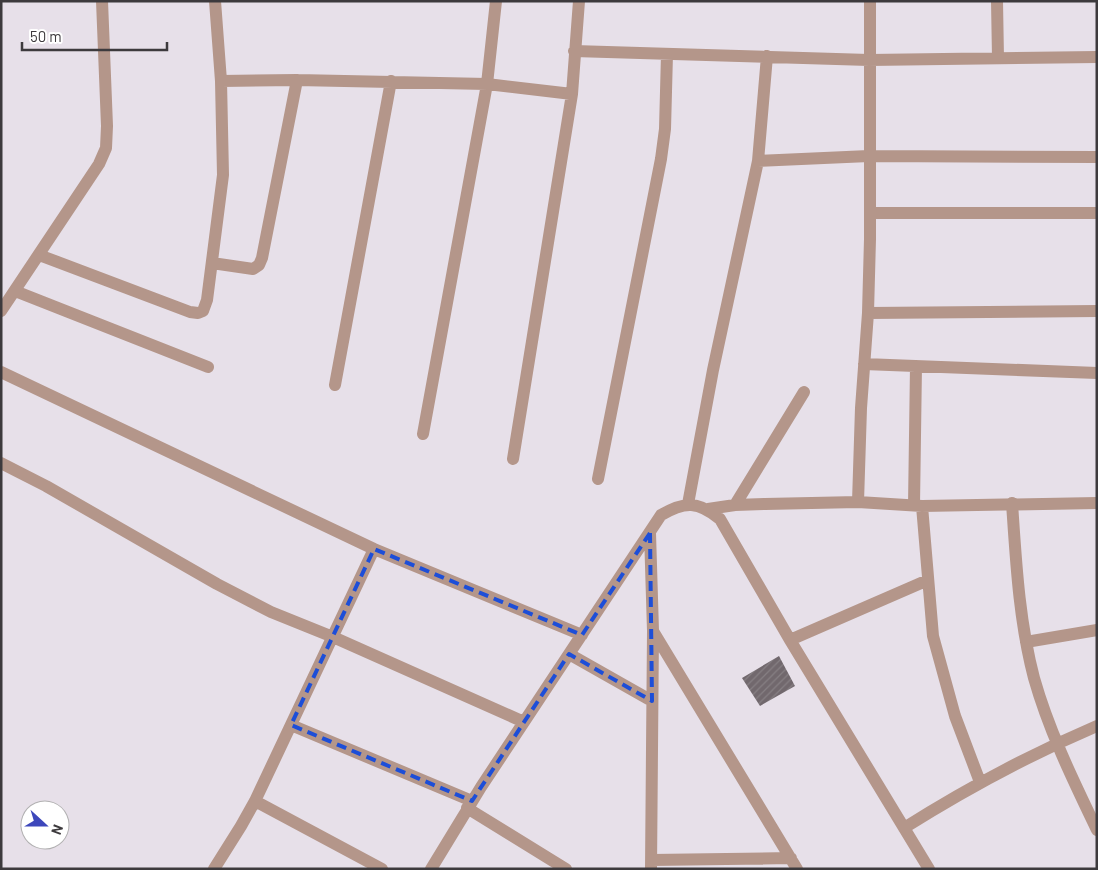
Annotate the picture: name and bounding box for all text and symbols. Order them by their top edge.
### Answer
scale bar [22,20,168,52]
text: 50 m [30,27,62,45]
north arrow [20,800,70,850]
text: N [48,822,67,837]

